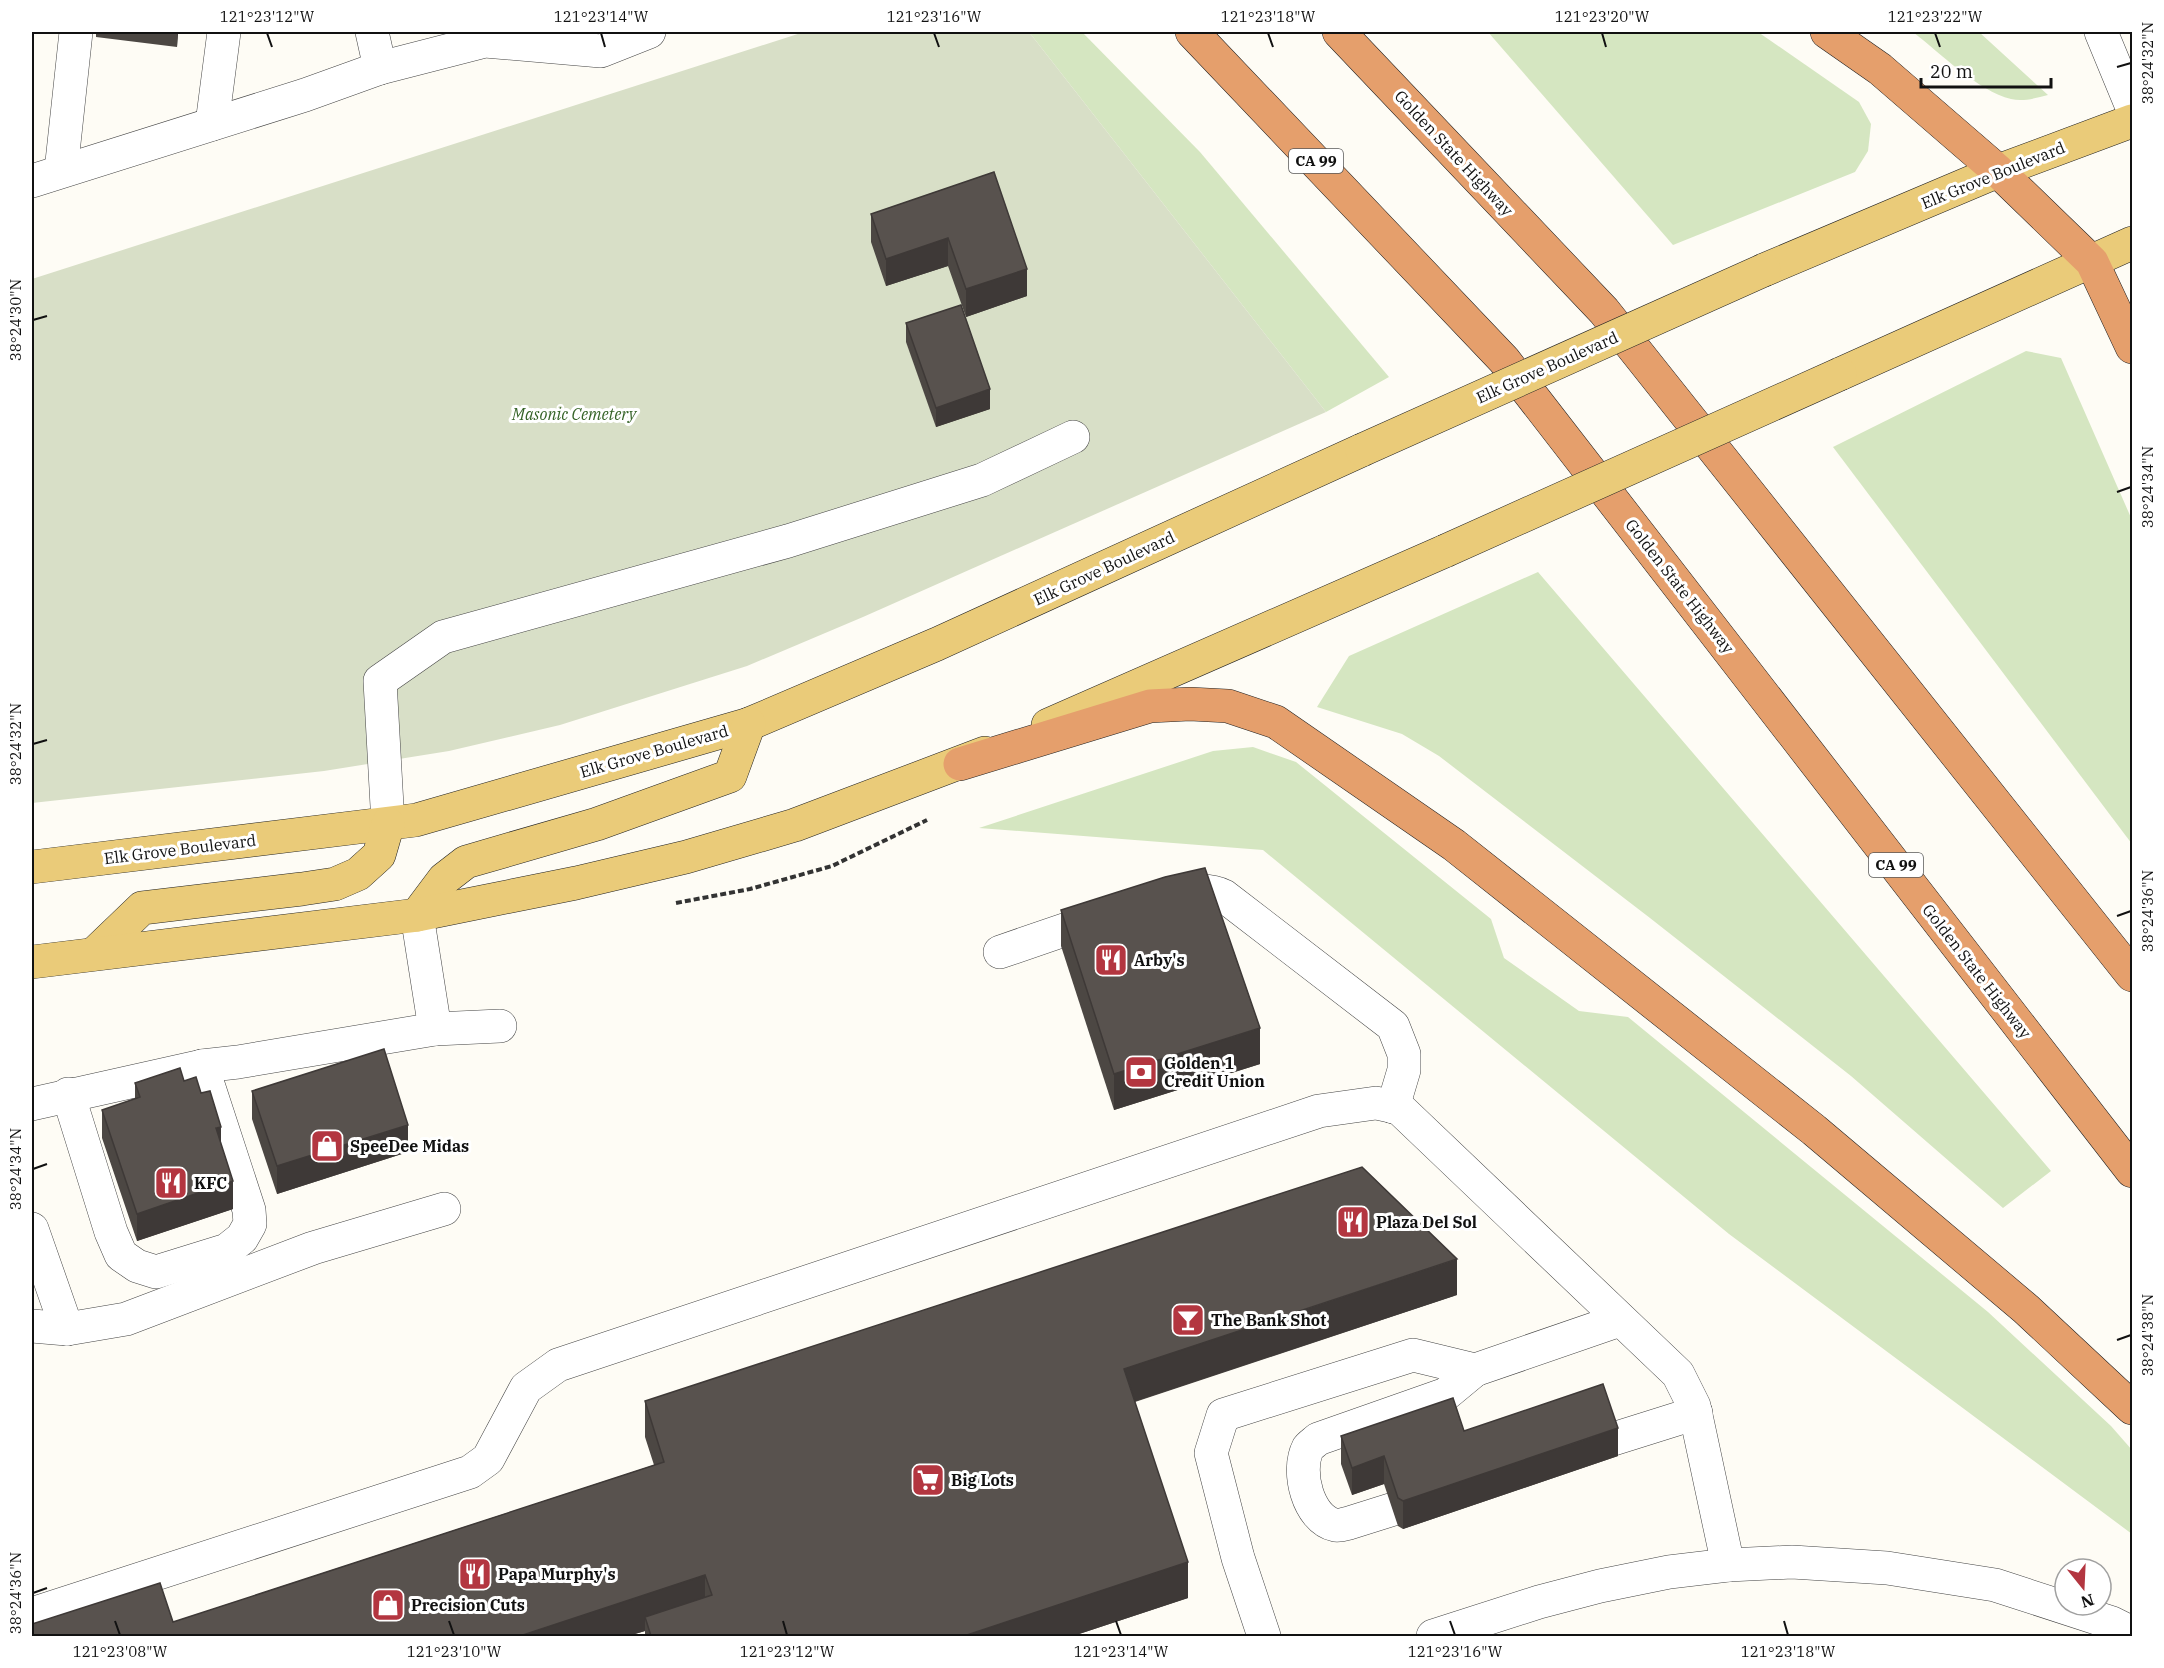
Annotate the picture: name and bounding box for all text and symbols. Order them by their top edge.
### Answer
text: 121°23'12"W [220,7,315,26]
text: 121°23'14"W [554,7,649,26]
text: 121°23'16"W [887,7,982,26]
text: 121°23'18"W [1221,7,1316,26]
text: 121°23'20"W [1555,7,1650,26]
text: 121°23'22"W [1888,7,1983,26]
text: 38°24'32"N [2138,22,2157,104]
scale bar [1921,51,2052,89]
text: 20 m [1930,60,1973,83]
street label: Golden State Highway [1391,86,1518,220]
street label: Elk Grove Boulevard [1918,137,2068,213]
road number: CA 99 [1289,149,1343,173]
text: 38°24'30"N [6,279,25,361]
street label: Elk Grove Boulevard [1473,327,1621,407]
park label: Masonic Cemetery [511,404,638,424]
text: 38°24'34"N [2138,446,2157,528]
street label: Golden State Highway [1621,515,1739,657]
street label: Elk Grove Boulevard [1030,526,1178,609]
text: 38°24'32"N [6,703,25,785]
street label: Elk Grove Boulevard [578,720,731,782]
street label: Elk Grove Boulevard [103,830,258,868]
road number: CA 99 [1869,853,1923,877]
text: 38°24'36"N [2138,870,2157,952]
street label: Golden State Highway [1918,900,2036,1042]
restaurant icon: Arby's [1093,942,1129,978]
place label: Arby's [1134,950,1185,970]
place label: Golden 1 Credit Union [1164,1053,1265,1091]
bank icon: Golden 1 Credit Union [1123,1054,1159,1090]
text: 38°24'34"N [6,1128,25,1210]
shop icon: SpeeDee Midas [309,1128,345,1164]
place label: SpeeDee Midas [350,1136,469,1156]
restaurant icon: KFC [153,1165,189,1201]
place label: KFC [194,1173,227,1193]
restaurant icon: Plaza Del Sol [1335,1204,1371,1240]
place label: Plaza Del Sol [1376,1212,1477,1232]
text: 38°24'38"N [2138,1294,2157,1376]
bar icon: The Bank Shot [1170,1302,1206,1338]
place label: The Bank Shot [1211,1310,1326,1330]
supermarket icon: Big Lots [910,1462,946,1498]
place label: Big Lots [951,1470,1014,1490]
text: 38°24'36"N [6,1552,25,1634]
restaurant icon: Papa Murphy's [457,1556,493,1592]
north arrow [2053,1557,2113,1617]
place label: Papa Murphy's [498,1564,616,1584]
shop icon: Precision Cuts [370,1587,406,1623]
text: N [2079,1590,2097,1613]
place label: Precision Cuts [411,1595,525,1615]
text: 121°23'08"W [73,1642,168,1661]
text: 121°23'10"W [407,1642,502,1661]
text: 121°23'12"W [740,1642,835,1661]
text: 121°23'14"W [1074,1642,1169,1661]
text: 121°23'16"W [1408,1642,1503,1661]
text: 121°23'18"W [1741,1642,1836,1661]

